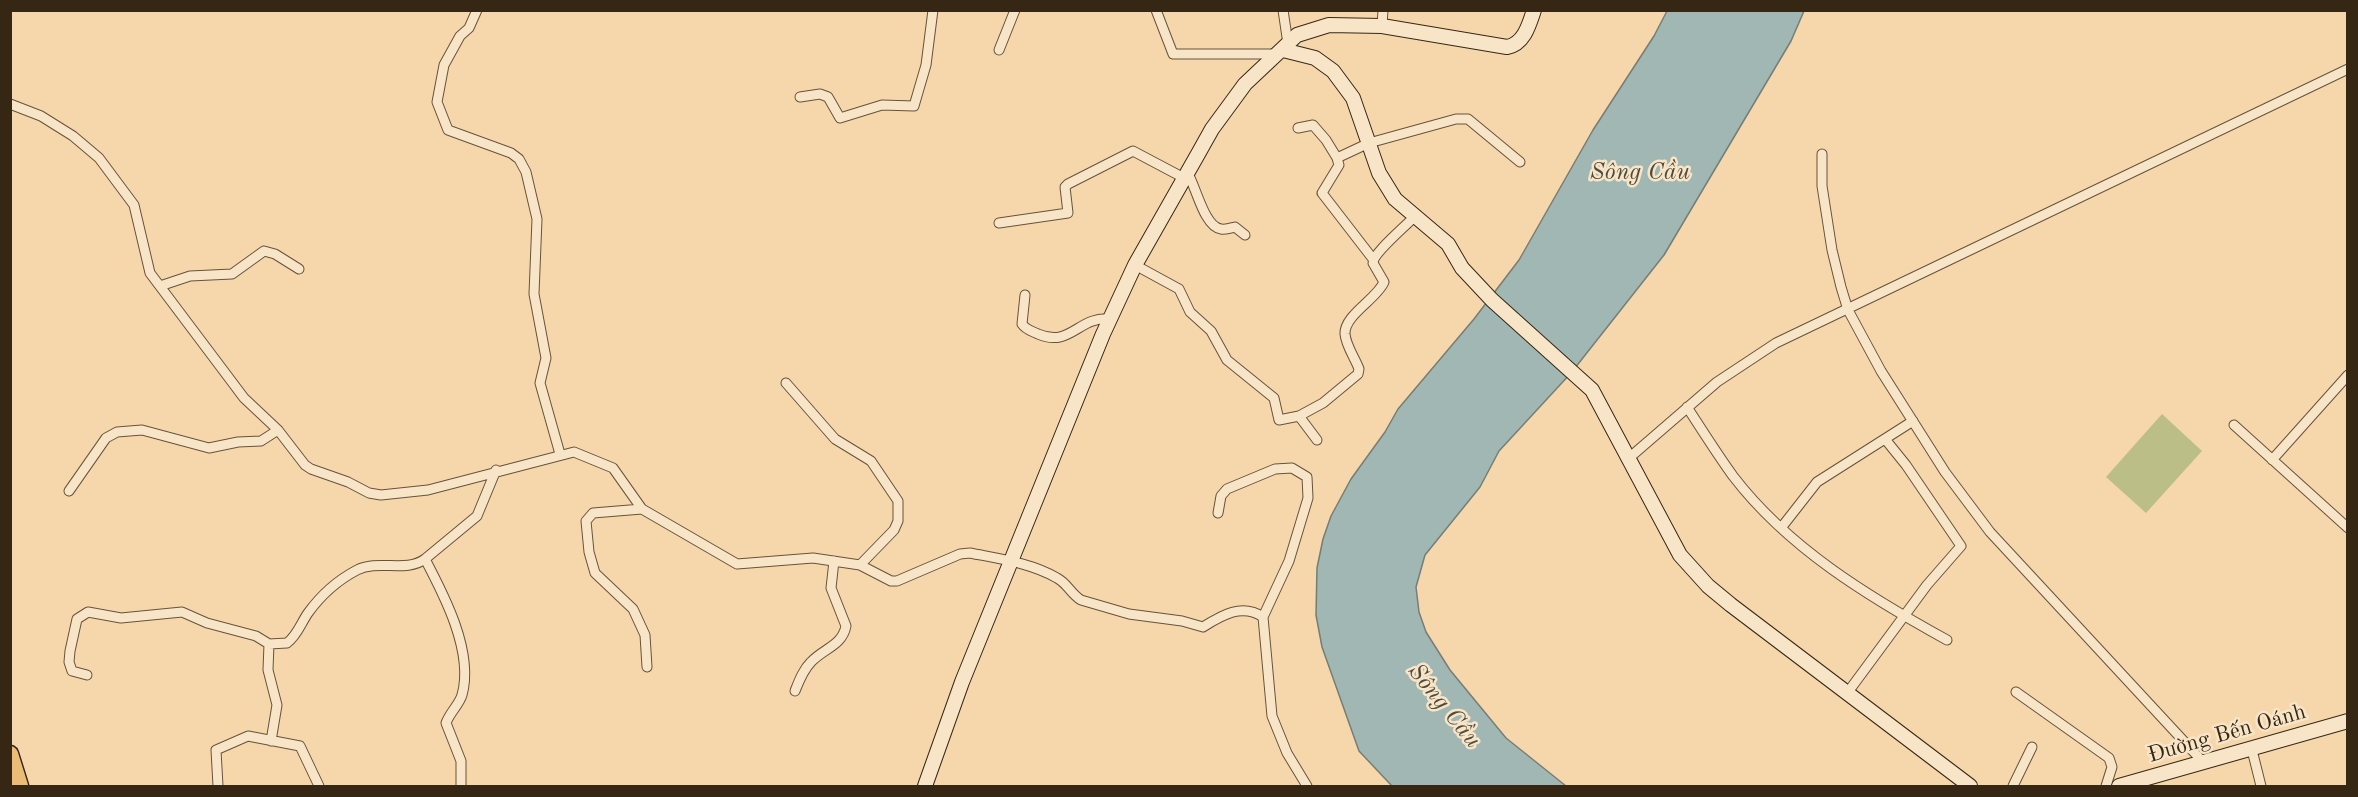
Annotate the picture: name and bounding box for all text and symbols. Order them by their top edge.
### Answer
water label: Sông Cầu [1590,159,1690,187]
water label: Sông Cầu [1401,658,1487,754]
street label: Đường Bến Oánh [2145,699,2309,769]

